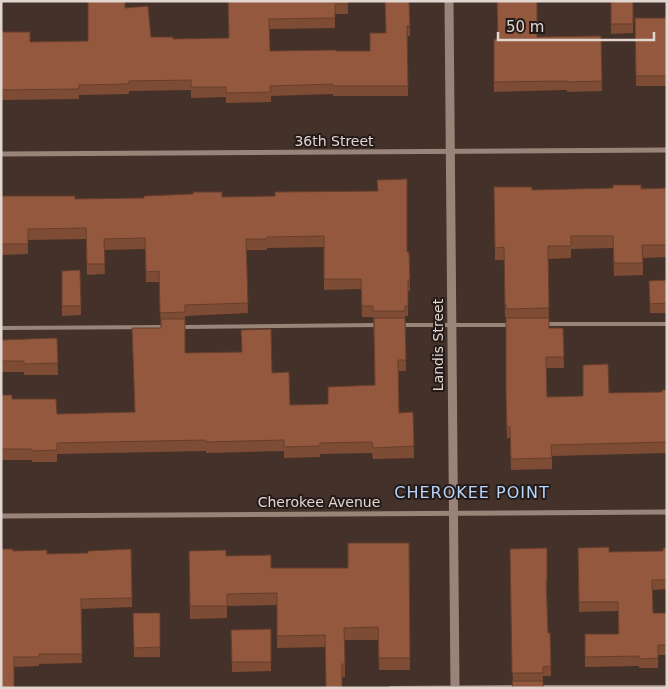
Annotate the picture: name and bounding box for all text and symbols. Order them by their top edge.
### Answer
scale bar [498,10,654,42]
text: 50 m [506,18,544,36]
street label: 36th Street [294,133,374,149]
street label: Landis Street [430,298,446,391]
district label: CHEROKEE POINT [394,483,550,502]
street label: Cherokee Avenue [258,494,380,510]

